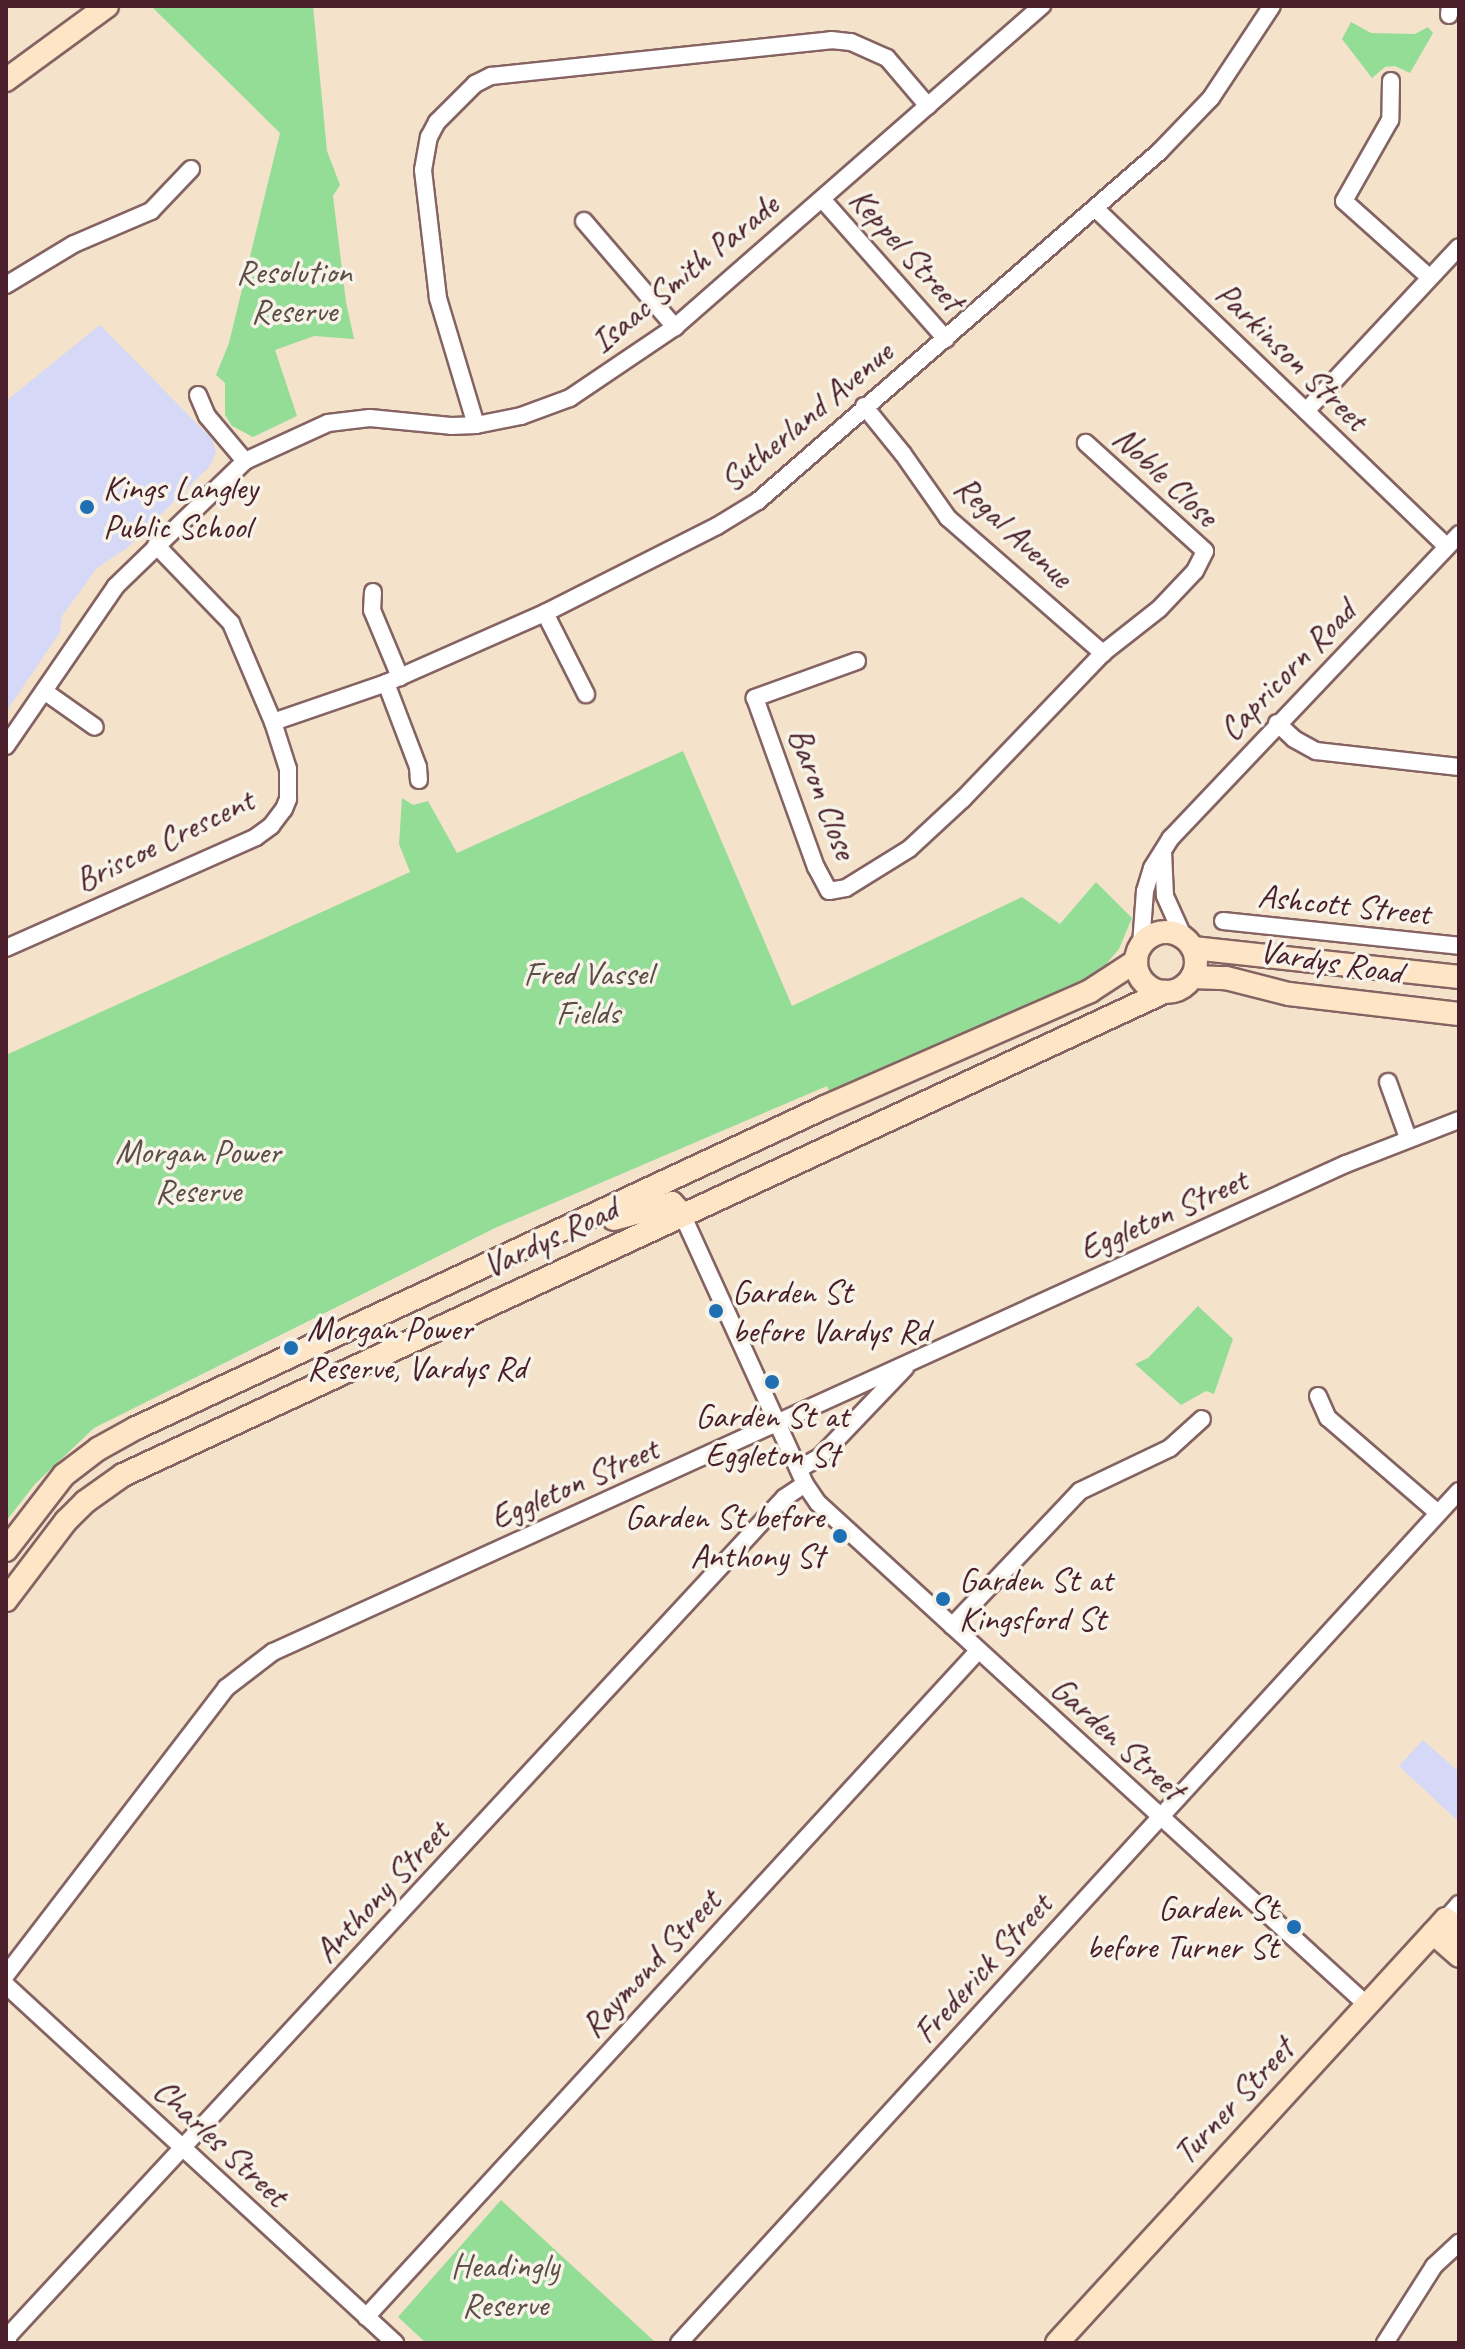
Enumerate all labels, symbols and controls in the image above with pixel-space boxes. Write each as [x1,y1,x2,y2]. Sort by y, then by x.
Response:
street label: Keppel Street [841,179,973,319]
street label: Isaac Smith Parade [582,185,786,361]
park label: Resolution Reserve [236,251,352,330]
street label: Parkinson Street [1207,273,1377,439]
street label: Sutherland Avenue [711,332,901,500]
street label: Noble Close [1105,417,1227,535]
street label: Regal Avenue [946,466,1082,596]
place label: Kings Langley Public School [103,467,259,546]
marker: Kings Langley Public School [78,498,96,516]
street label: Capricorn Road [1210,591,1364,749]
street label: Baron Close [779,722,867,864]
street label: Briscoe Crescent [68,779,260,901]
street label: Ashcott Street [1256,875,1432,933]
street label: Vardys Road [1257,930,1405,992]
park label: Fred Vassel Fields [523,953,653,1032]
park label: Morgan Power Reserve [115,1131,281,1210]
street label: Eggleton Street [1073,1159,1253,1269]
street label: Vardys Road [476,1188,624,1286]
place label: Garden St before Vardys Rd [732,1271,929,1350]
marker: Garden St before Vardys Rd [707,1302,725,1320]
place label: Morgan Power Reserve, Vardys Rd [307,1308,526,1388]
marker: Morgan Power Reserve, Vardys Rd [282,1339,300,1357]
marker: Garden St at Eggleton St [763,1373,781,1391]
place label: Garden St at Eggleton St [695,1395,849,1474]
street label: Eggleton Street [484,1428,664,1538]
place label: Garden St before Anthony St [625,1496,824,1576]
marker: Garden St before Anthony St [831,1527,849,1545]
place label: Garden St at Kingsford St [959,1559,1113,1638]
marker: Garden St at Kingsford St [934,1590,952,1608]
street label: Garden Street [1043,1667,1193,1809]
street label: Anthony Street [305,1811,457,1971]
street label: Raymond Street [571,1881,729,2045]
street label: Frederick Street [904,1884,1060,2052]
place label: Garden St before Turner St [1086,1887,1278,1966]
marker: Garden St before Turner St [1285,1918,1303,1936]
street label: Turner Street [1164,2029,1302,2173]
street label: Charles Street [145,2069,297,2215]
park label: Headingly Reserve [451,2245,559,2324]

